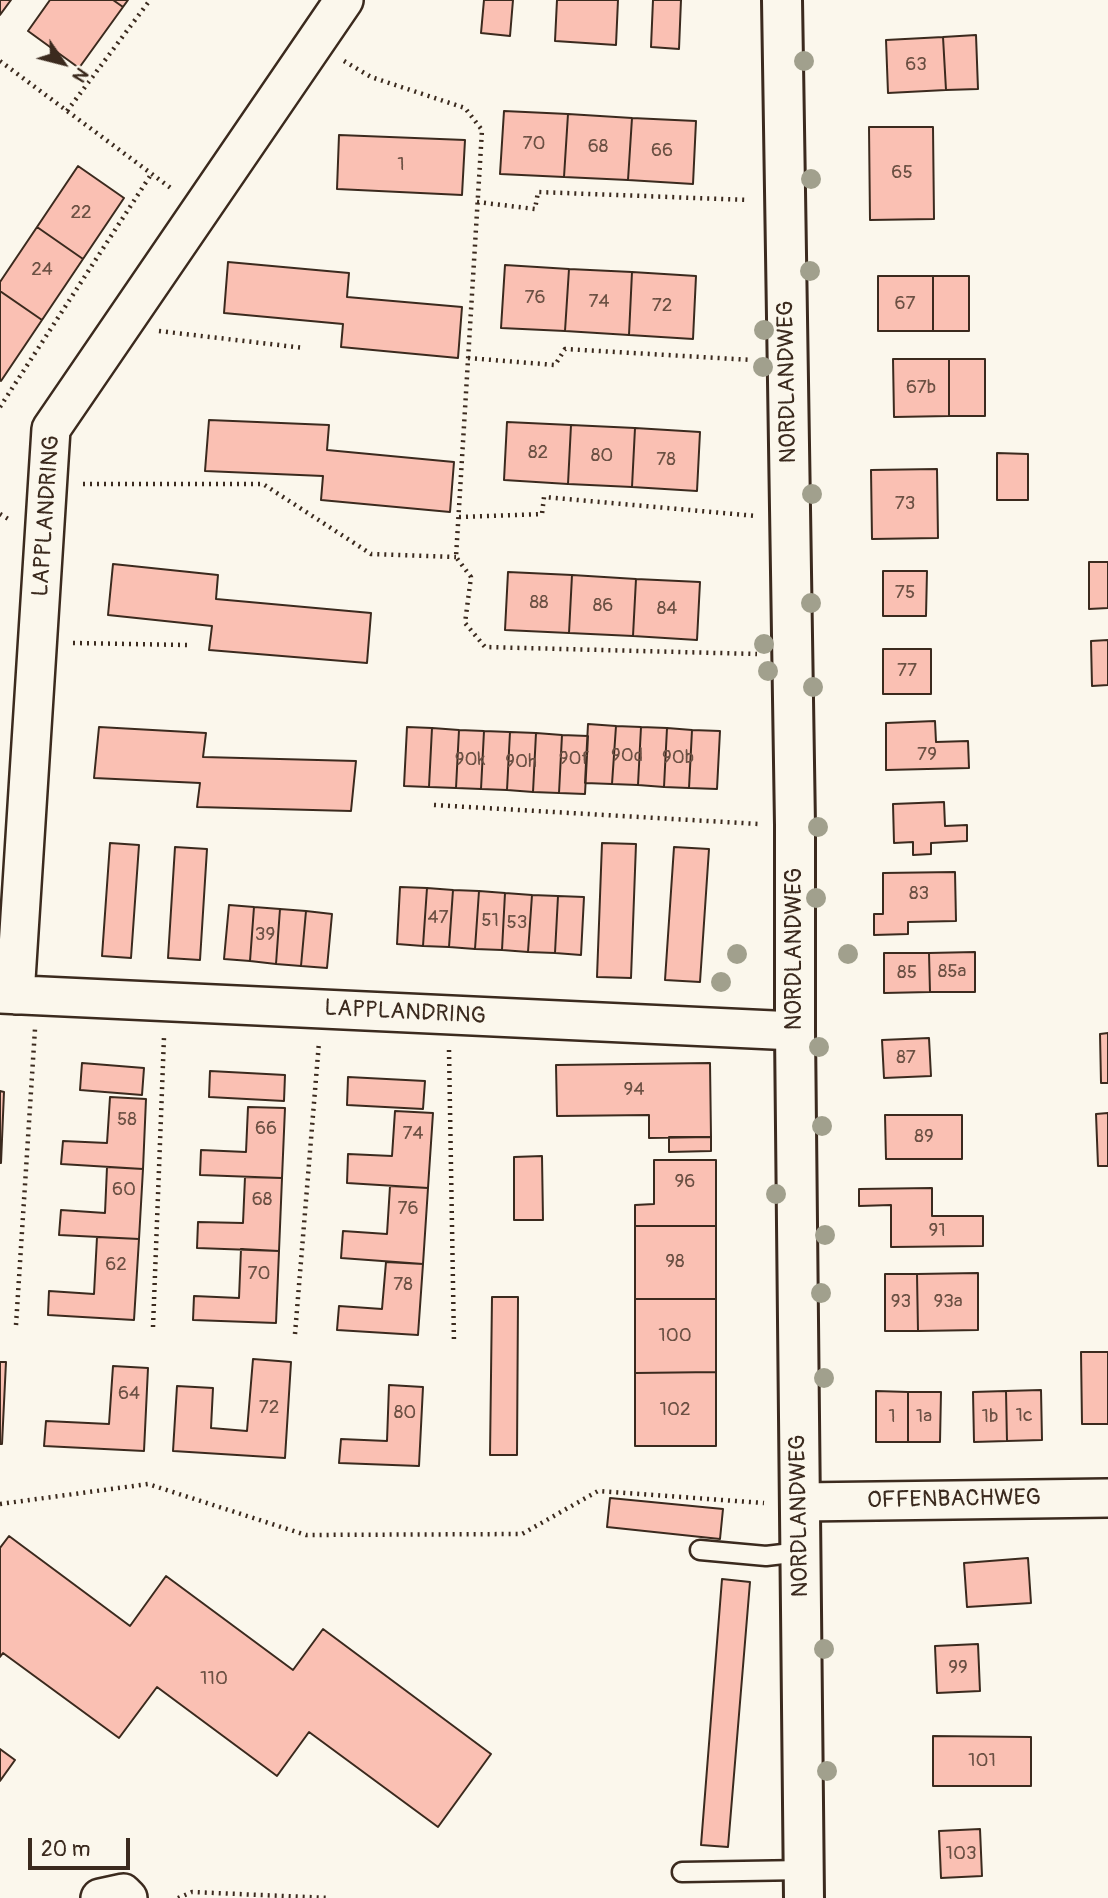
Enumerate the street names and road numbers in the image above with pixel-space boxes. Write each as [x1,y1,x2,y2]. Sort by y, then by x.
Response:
street label: NORDLANDWEG [773,300,803,464]
street label: LAPPLANDRING [28,434,66,598]
street label: NORDLANDWEG [781,868,809,1030]
street label: LAPPLANDRING [324,995,486,1031]
street label: NORDLANDWEG [785,1434,815,1598]
street label: OFFENBACHWEG [867,1485,1041,1515]

